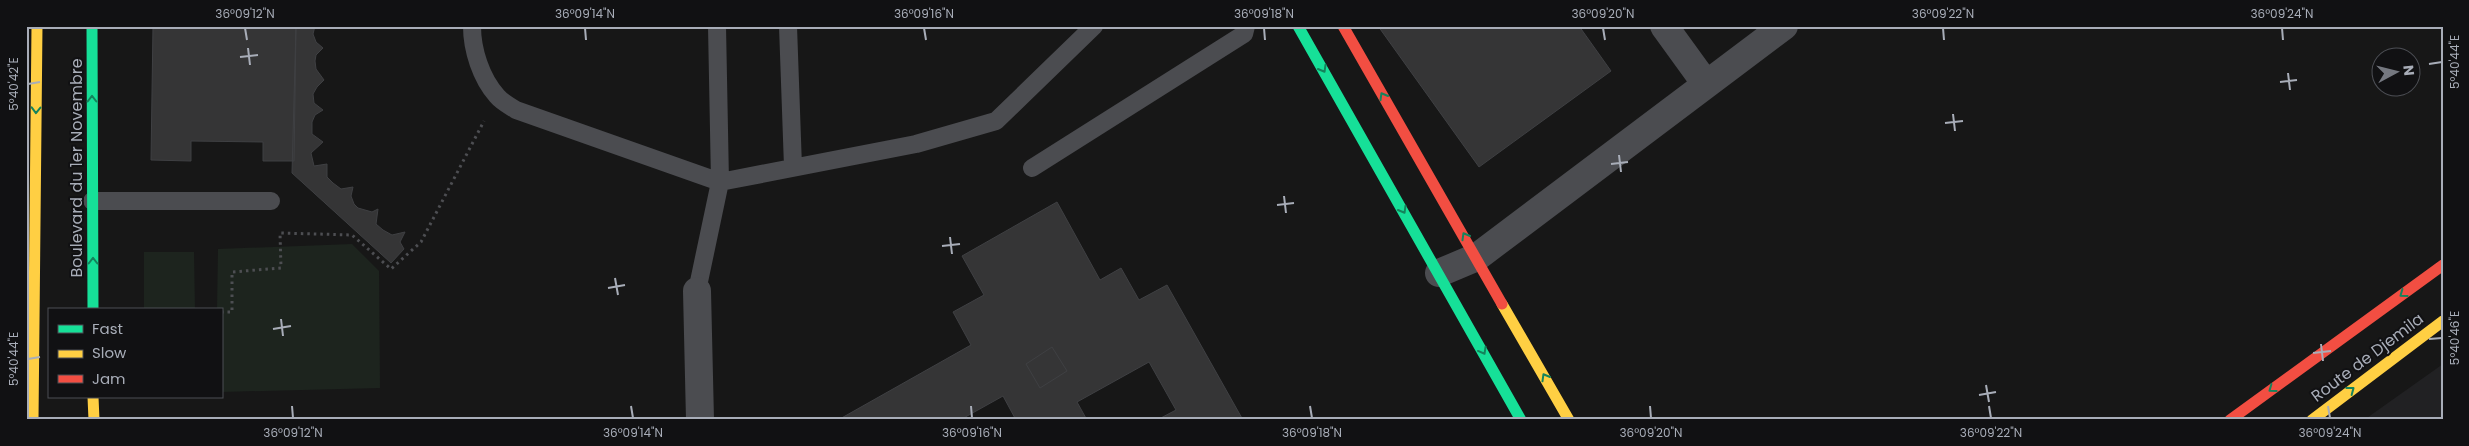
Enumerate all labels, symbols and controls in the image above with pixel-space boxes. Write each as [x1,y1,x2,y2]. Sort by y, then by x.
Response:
text: 36°09'12"N [215,5,275,22]
text: 36°09'14"N [555,5,615,22]
text: 36°09'16"N [894,5,954,22]
text: 36°09'18"N [1234,5,1294,22]
text: 36°09'20"N [1572,5,1635,22]
text: 36°09'22"N [1912,5,1974,22]
text: 36°09'24"N [2250,5,2314,22]
text: 5°40'44"E [2446,35,2463,89]
north arrow [2372,48,2422,98]
text: 5°40'42"E [5,57,22,111]
street label: Boulevard du 1er Novembre [65,58,88,278]
one-way arrow [1316,63,1326,72]
text: N [2398,64,2419,77]
one-way arrow [1380,92,1390,101]
one-way arrow [87,94,97,102]
one-way arrow [31,106,41,114]
one-way arrow [1396,205,1406,214]
one-way arrow [1461,233,1471,242]
one-way arrow [88,257,98,264]
one-way arrow [2399,288,2409,297]
street label: Route de Djemila [2306,307,2428,407]
legend [48,308,222,398]
text: 5°40'46"E [2446,311,2463,365]
text: Fast [92,318,123,339]
text: 5°40'44"E [5,332,22,386]
text: Slow [92,342,127,363]
one-way arrow [1477,346,1487,355]
text: Jam [92,368,126,389]
one-way arrow [1542,374,1552,383]
one-way arrow [2269,384,2278,392]
one-way arrow [2345,388,2354,396]
text: 36°09'12"N [263,424,323,441]
text: 36°09'14"N [603,424,663,441]
text: 36°09'16"N [942,424,1002,441]
text: 36°09'18"N [1282,424,1342,441]
text: 36°09'20"N [1620,424,1683,441]
text: 36°09'22"N [1960,424,2022,441]
text: 36°09'24"N [2298,424,2362,441]

